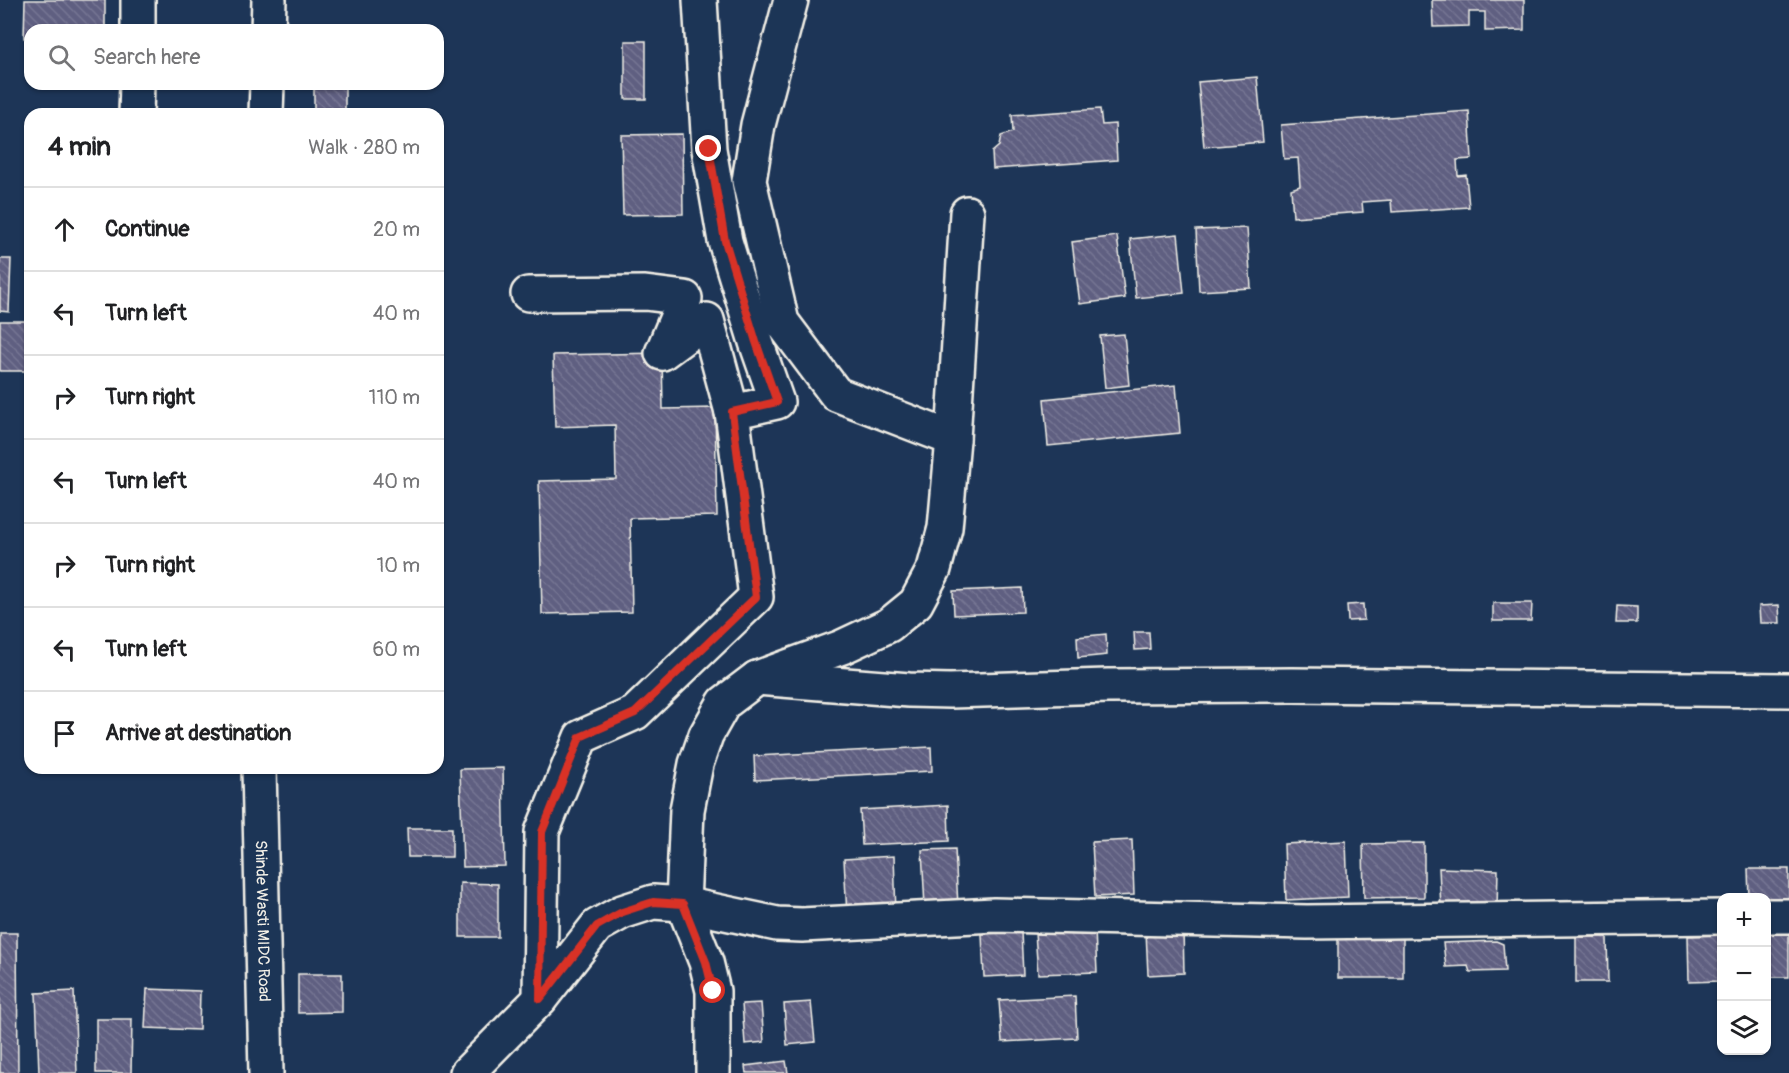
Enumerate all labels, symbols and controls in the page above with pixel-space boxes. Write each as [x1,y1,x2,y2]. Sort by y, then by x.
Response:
search box [24,24,444,90]
icon: search [45,41,78,74]
text: Search here [93,43,200,71]
text: 4 min [48,131,111,163]
text: Walk · 280 m [308,135,420,160]
route end [695,135,721,161]
icon: ahead [48,213,81,246]
text: Continue [105,215,189,243]
text: 20 m [373,217,420,242]
icon: left [48,297,81,330]
text: Turn left [105,299,187,327]
text: 40 m [373,301,420,326]
icon: right [48,381,81,414]
text: Turn right [105,383,195,411]
text: 110 m [369,385,420,410]
icon: left [48,465,81,498]
text: Turn left [105,467,187,495]
text: 40 m [373,469,420,494]
icon: right [48,549,81,582]
text: Turn right [105,551,195,579]
text: 10 m [376,553,420,578]
icon: left [48,633,81,666]
text: Turn left [105,635,187,663]
text: 60 m [373,637,420,662]
icon: arrive [48,717,81,750]
text: Arrive at destination [105,719,291,747]
street label: Shinde Wasti MIDC Road [251,840,274,1002]
map controls [1717,893,1771,1055]
button: + [1717,893,1771,947]
button: − [1717,947,1771,1001]
route start [699,977,725,1003]
button: layers [1717,1001,1771,1055]

